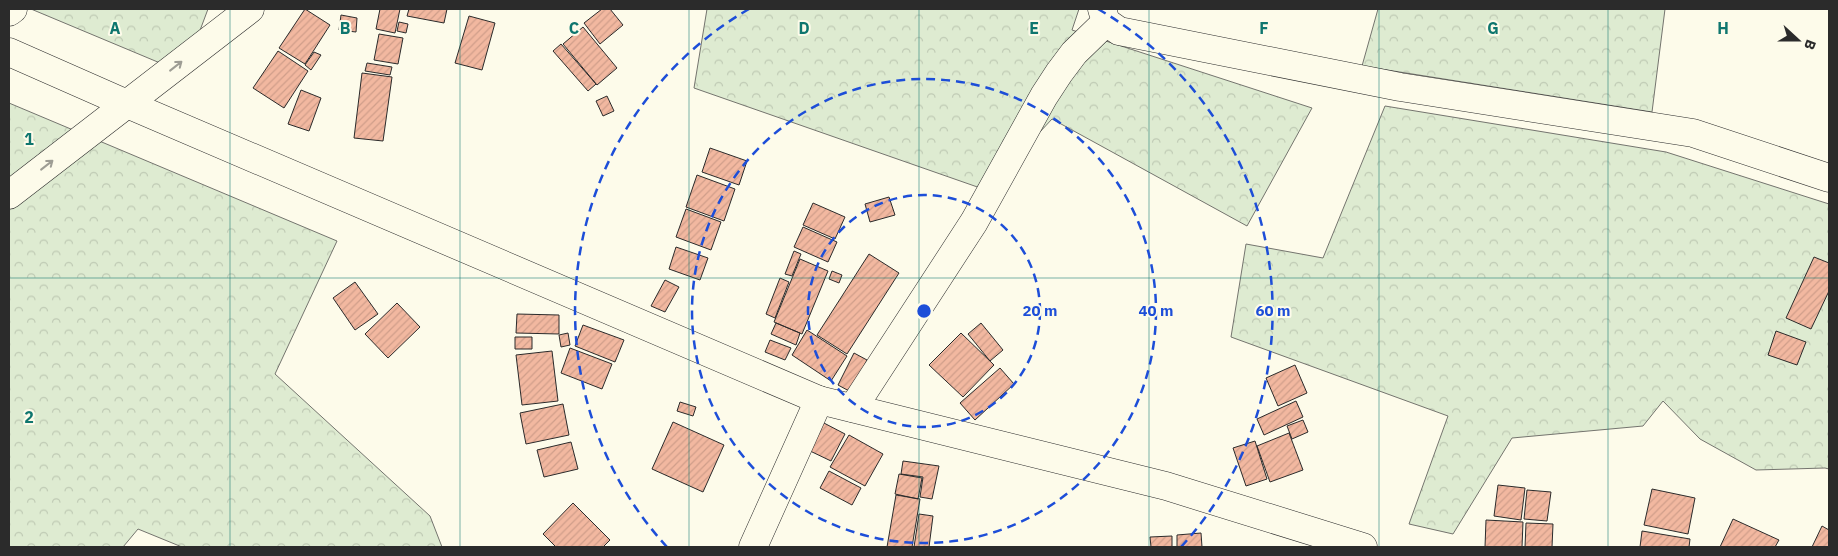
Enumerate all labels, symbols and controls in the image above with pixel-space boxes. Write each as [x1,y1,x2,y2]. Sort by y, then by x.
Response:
north arrow [1773,15,1823,65]
text: A [110,18,121,38]
text: B [340,18,351,38]
text: C [569,18,579,38]
text: D [798,18,810,38]
text: E [1029,18,1039,38]
text: F [1259,18,1269,38]
text: G [1487,18,1499,38]
text: H [1717,18,1729,38]
text: B [1800,37,1820,52]
one-way arrow [169,61,183,71]
text: 1 [24,129,34,149]
one-way arrow [40,160,53,171]
text: 20 m [1023,301,1057,320]
text: 40 m [1139,301,1173,320]
text: 60 m [1256,301,1290,320]
centre of rings [915,302,933,320]
text: 2 [24,407,34,427]

